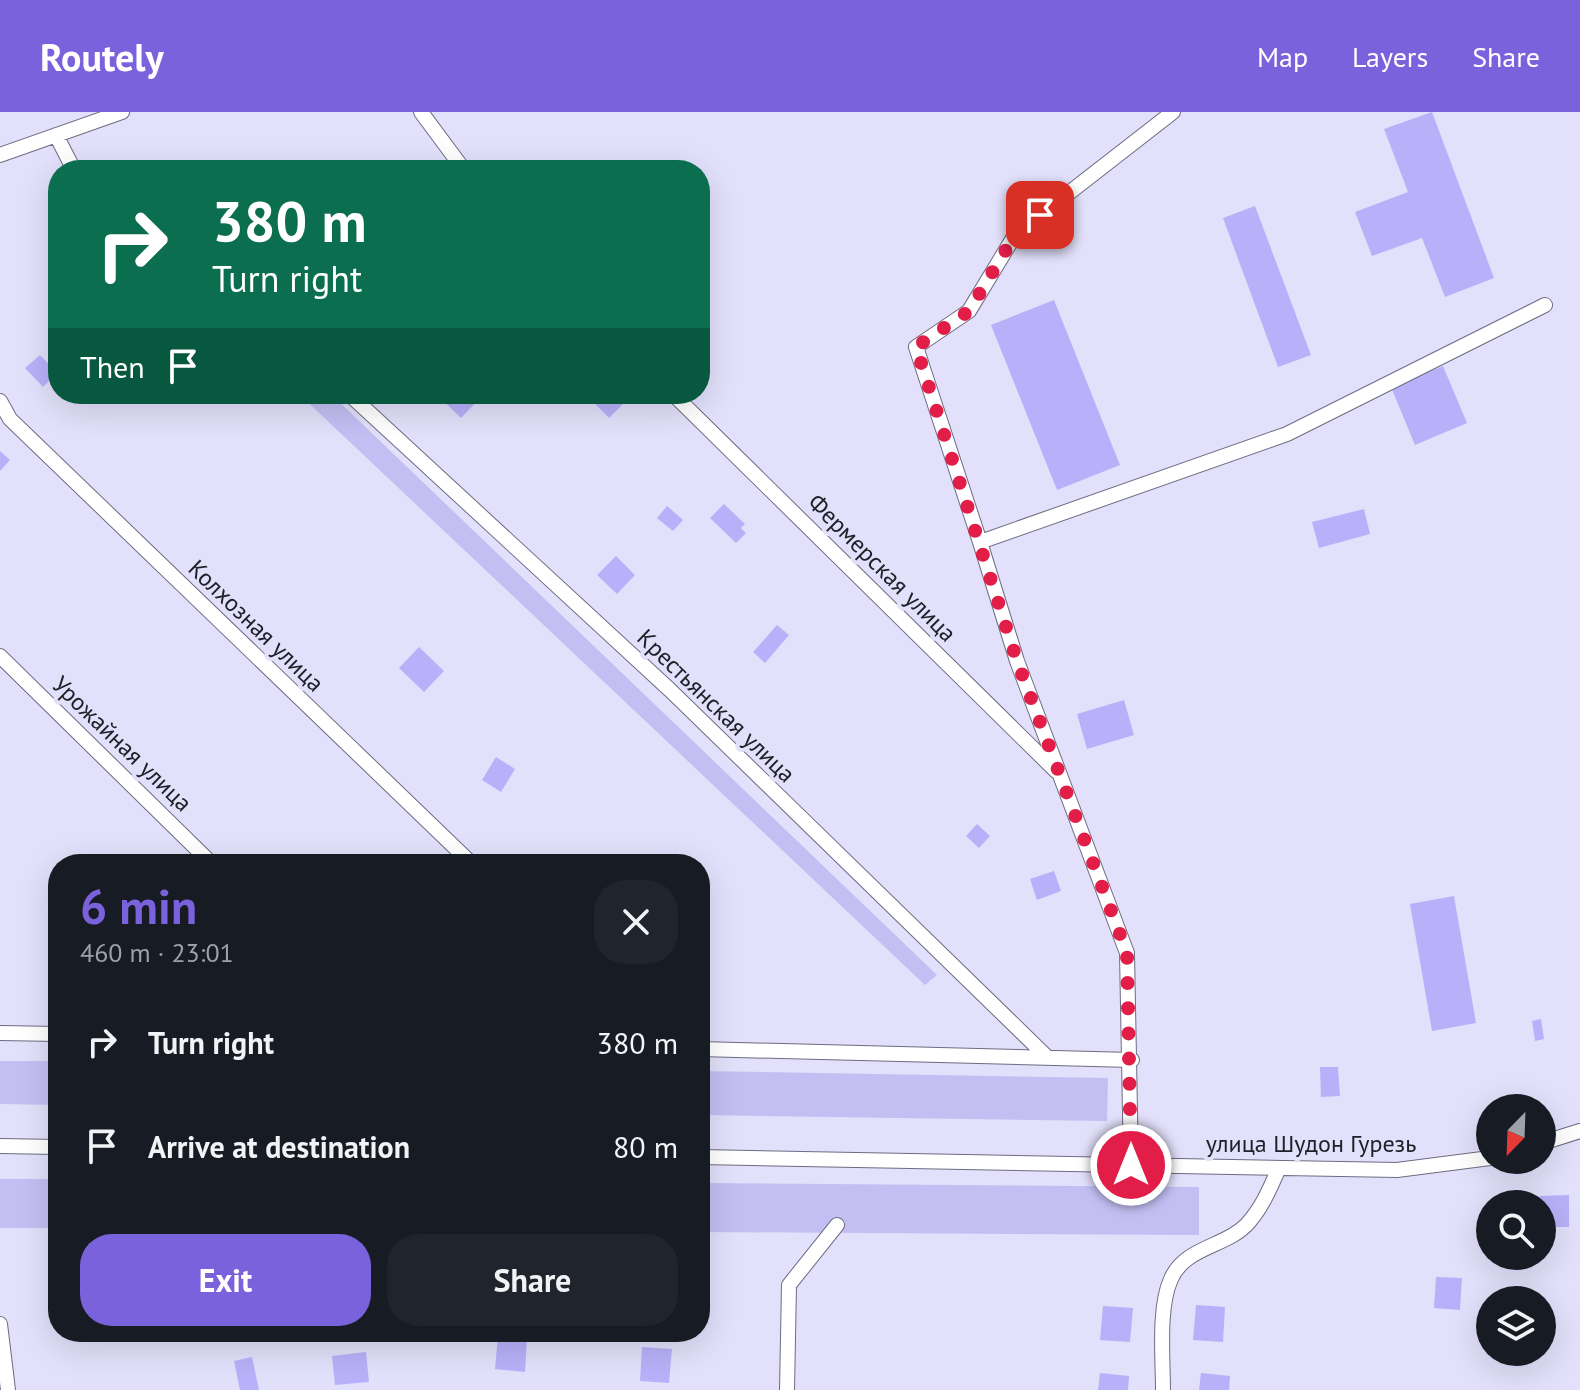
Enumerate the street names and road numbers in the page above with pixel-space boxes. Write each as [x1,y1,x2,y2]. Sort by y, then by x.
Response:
street label: Фермерская улица [802,487,963,648]
street label: Колхозная улица [182,553,331,698]
street label: Крестьянская улица [631,622,802,789]
street label: Урожайная улица [46,669,199,818]
street label: улица Шудон Гурезь [1206,1128,1416,1159]

